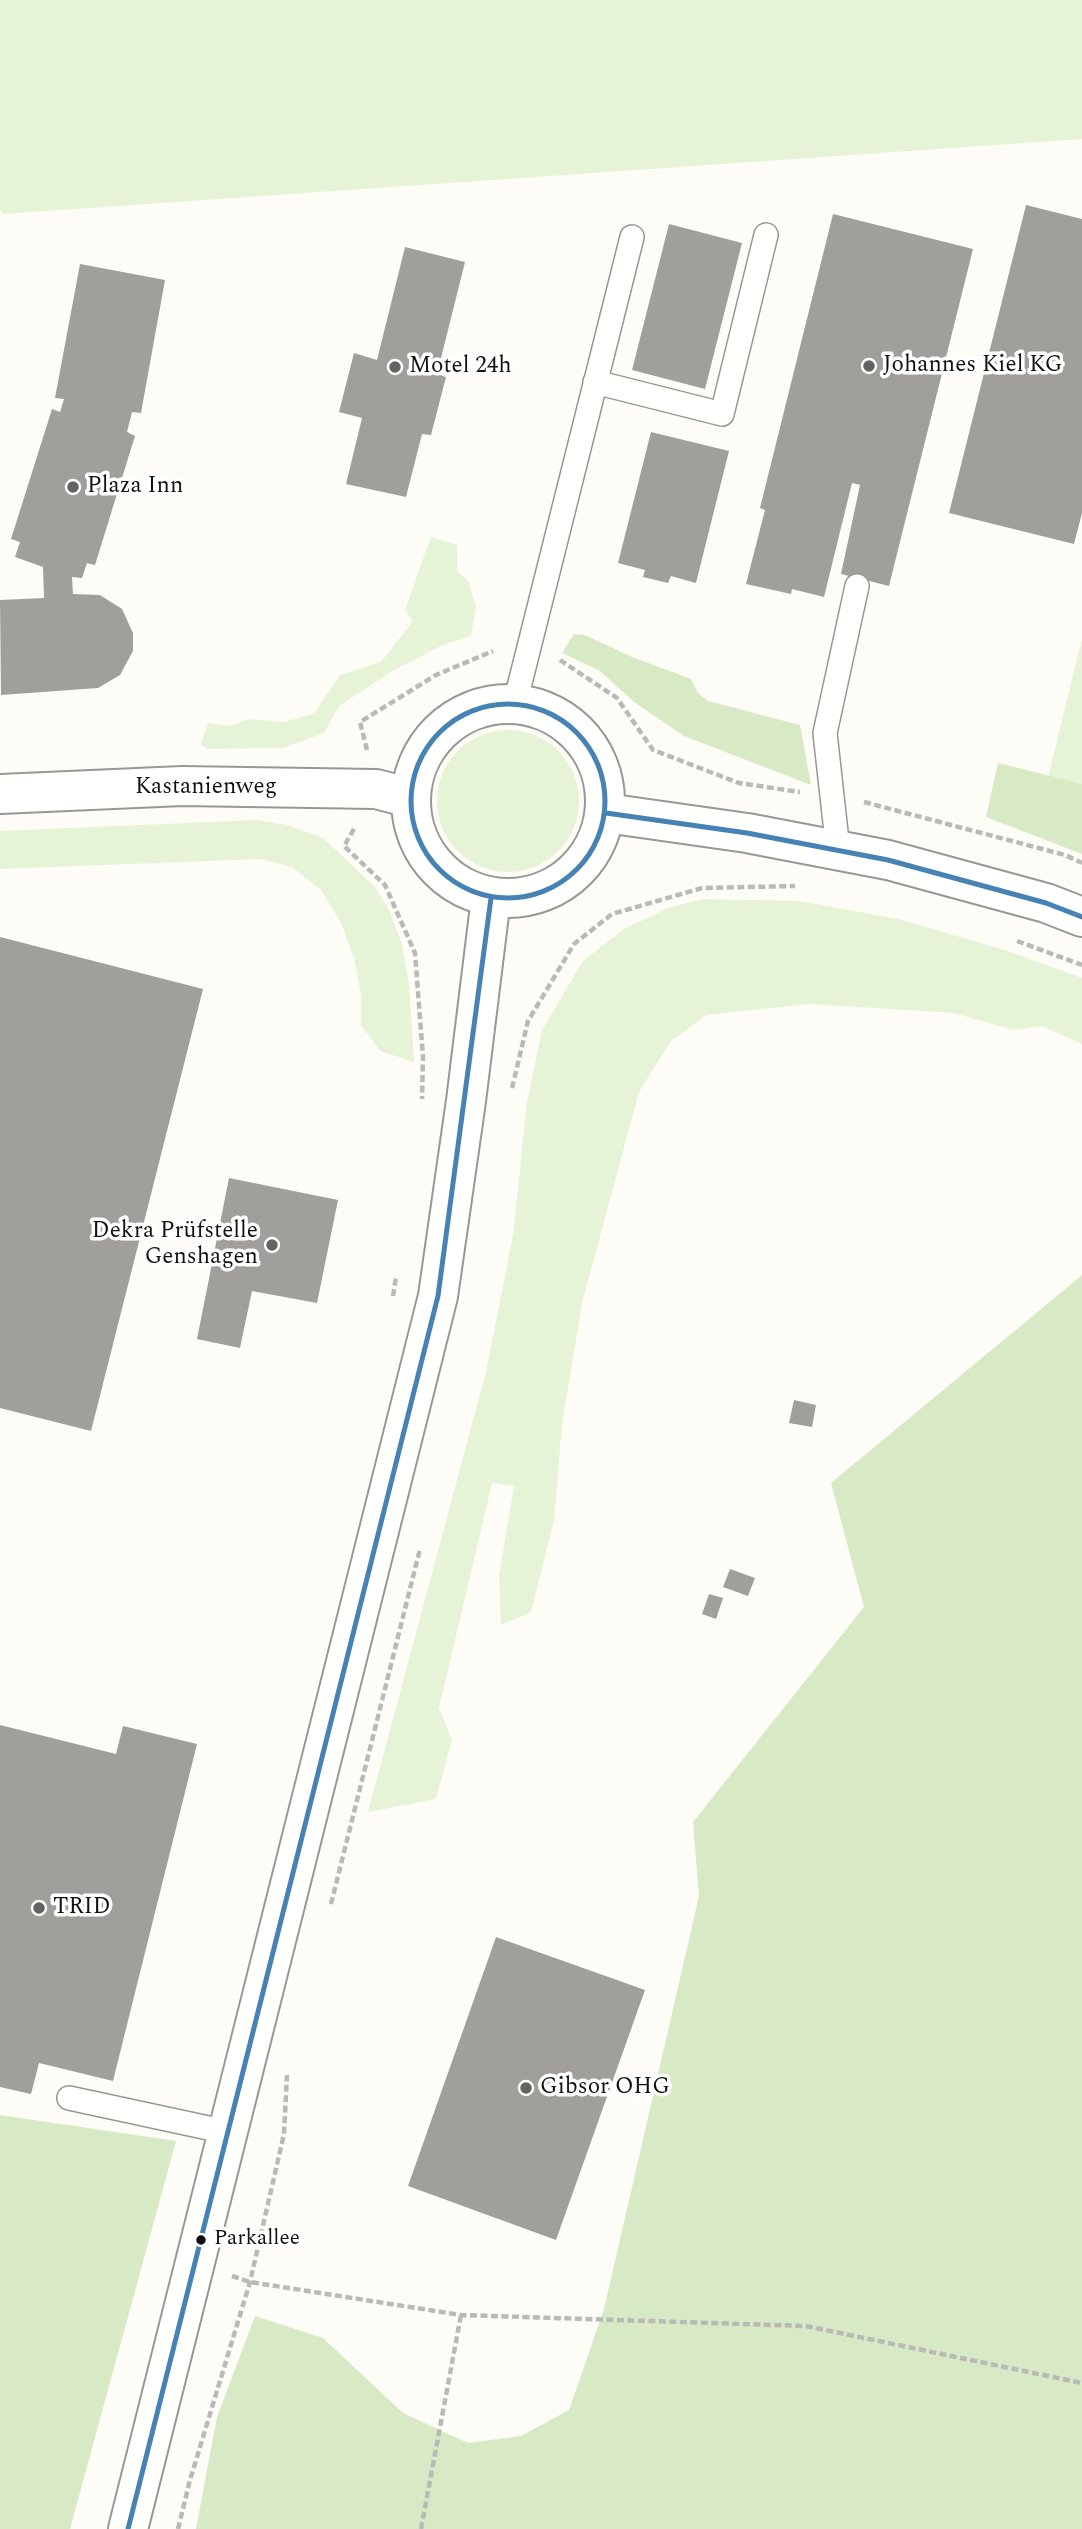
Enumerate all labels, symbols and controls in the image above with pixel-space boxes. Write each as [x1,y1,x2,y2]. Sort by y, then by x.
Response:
place label: Johannes Kiel KG [883,352,1062,380]
place label: Motel 24h [409,353,512,381]
marker: Johannes Kiel KG [861,358,877,374]
marker: Motel 24h [387,359,403,375]
place label: Plaza Inn [87,473,183,501]
marker: Plaza Inn [65,479,81,495]
street label: Kastanienweg [135,774,277,802]
place label: Dekra Prüfstelle Genshagen [92,1218,258,1272]
marker: Dekra Prüfstelle Genshagen [264,1237,280,1253]
place label: TRID [53,1894,110,1922]
marker: TRID [31,1900,47,1916]
place label: Gibsor OHG [540,2074,670,2102]
marker: Gibsor OHG [518,2080,534,2096]
place label: Parkallee [214,2227,300,2253]
marker: Parkallee [194,2233,208,2247]

